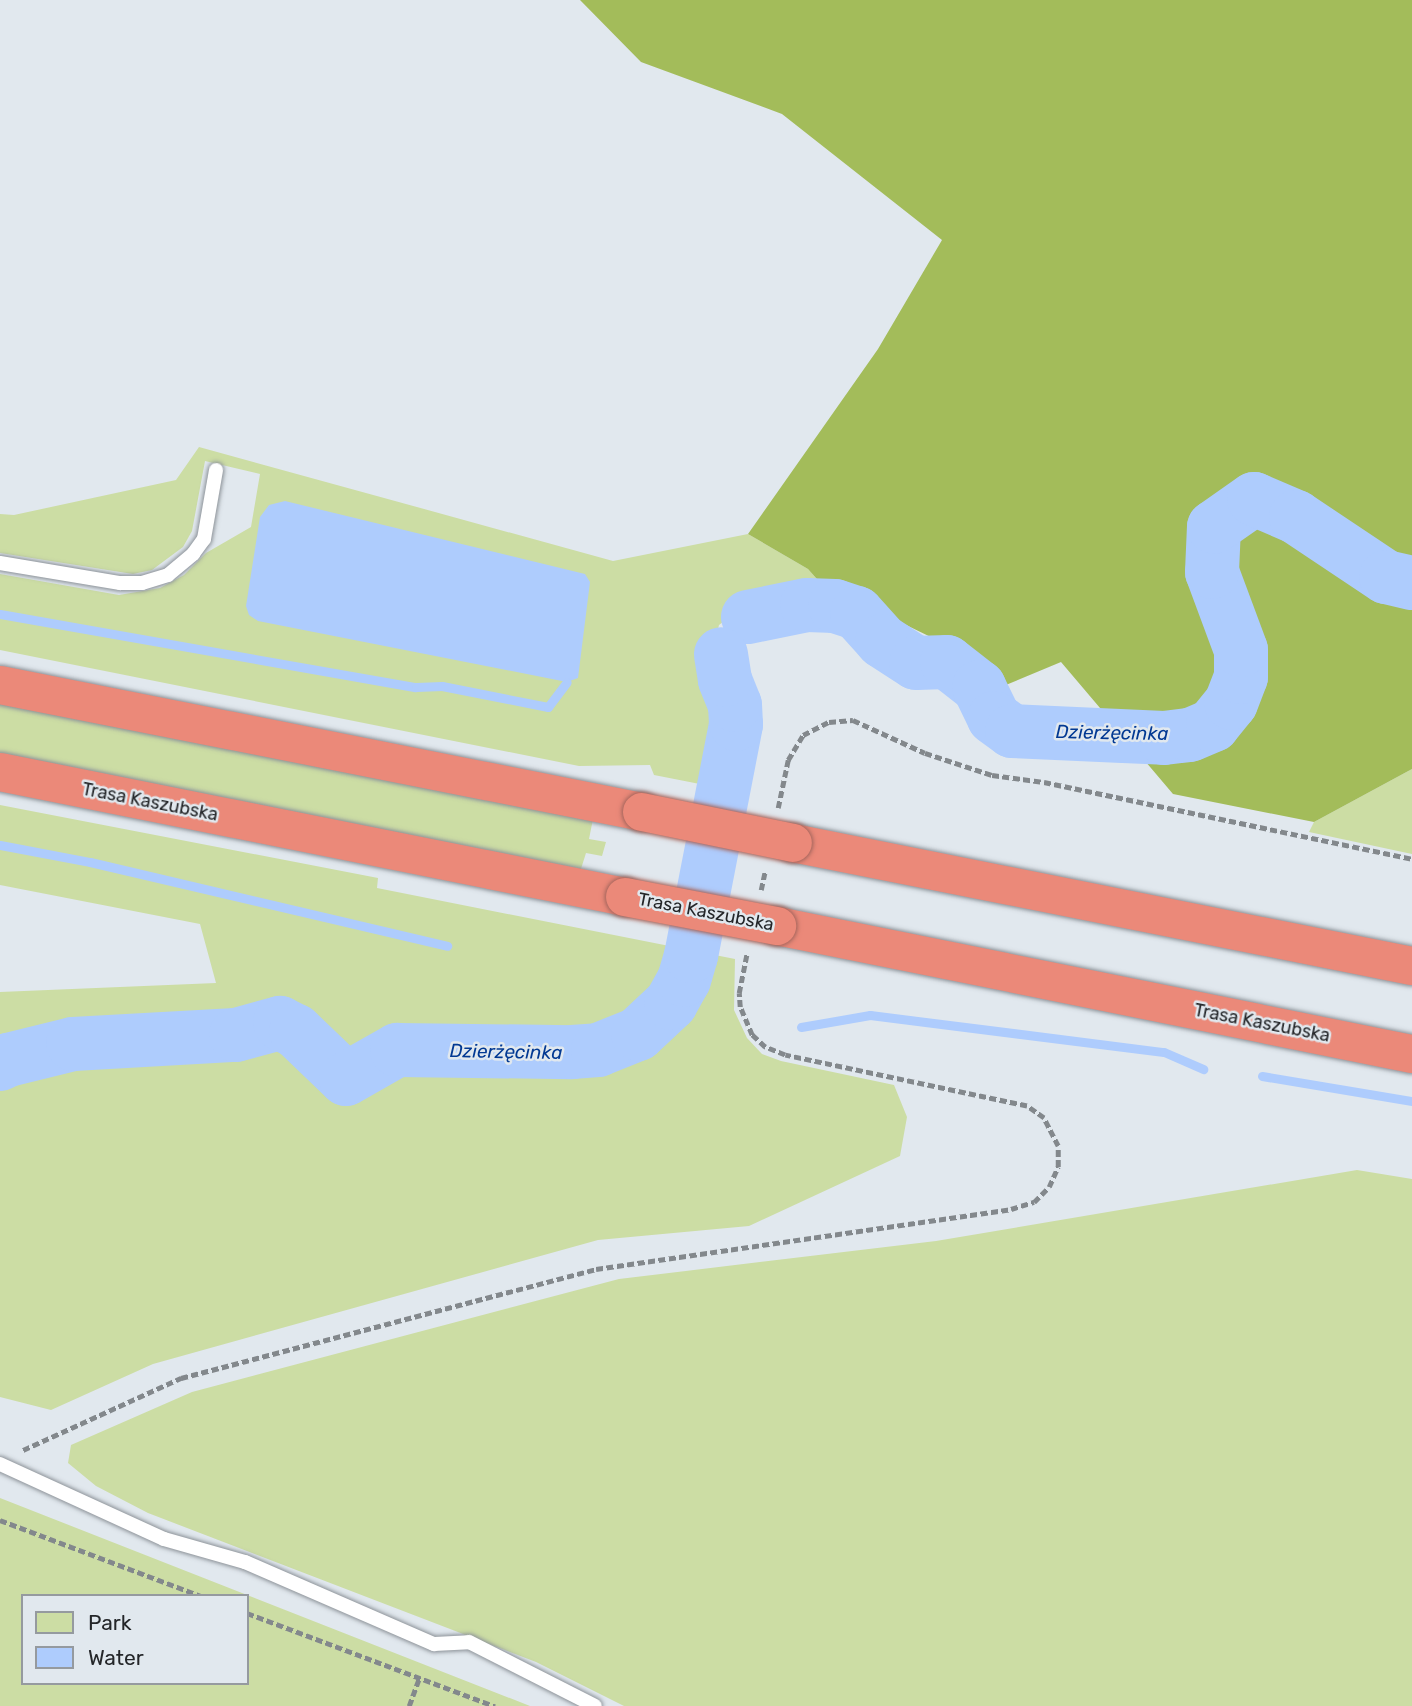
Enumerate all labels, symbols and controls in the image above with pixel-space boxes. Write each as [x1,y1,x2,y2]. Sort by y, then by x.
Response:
water label: Dzierżęcinka [1055,721,1169,745]
street label: Trasa Kaszubska [80,778,220,826]
street label: Trasa Kaszubska [636,888,776,936]
street label: Trasa Kaszubska [1192,999,1332,1047]
water label: Dzierżęcinka [449,1040,563,1064]
legend [21,1594,248,1685]
text: Park [88,1610,132,1635]
text: Water [88,1645,144,1670]

